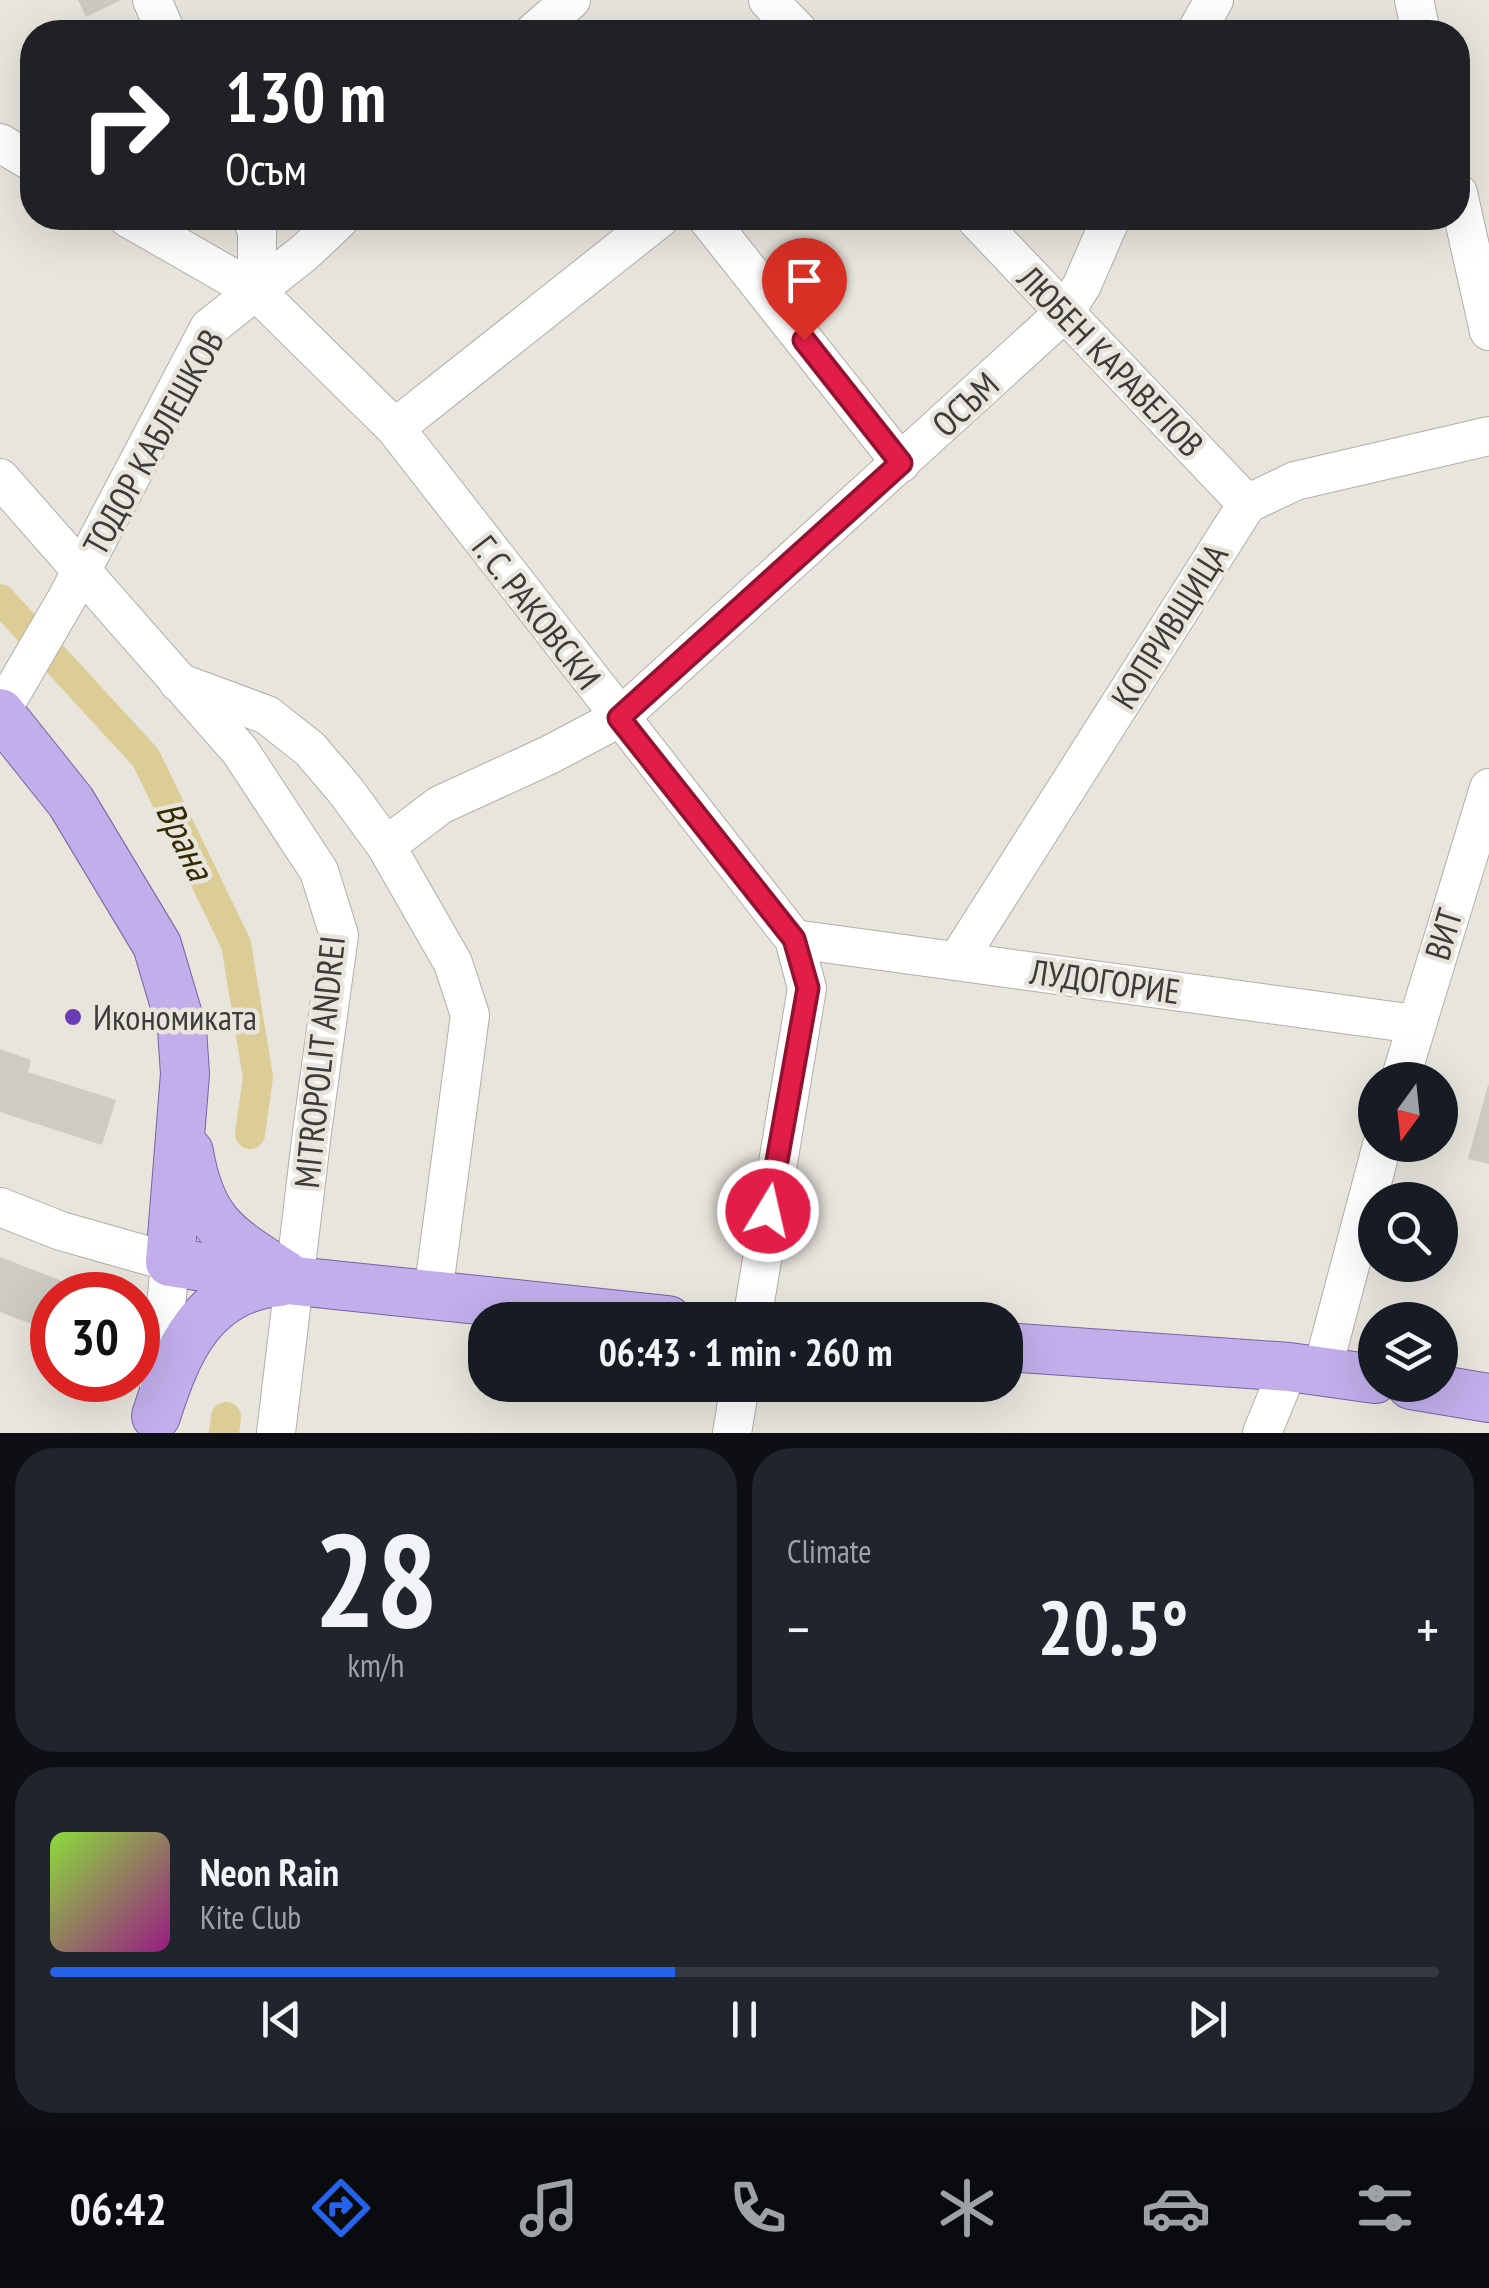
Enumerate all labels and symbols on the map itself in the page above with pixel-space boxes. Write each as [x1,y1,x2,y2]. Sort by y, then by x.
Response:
pin [762,238,847,341]
street label: ЛЮБЕН КАРАВЕЛОВ [1007,255,1214,466]
street label: ТОДОР КАБЛЕШКОВ [72,321,234,563]
street label: ОСЪМ [922,362,1008,446]
street label: Г. С. РАКОВСКИ [462,526,612,698]
street label: КОПРИВЩИЦА [1100,535,1238,717]
water label: Врана [146,793,227,889]
street label: ВИТ [1414,902,1473,965]
street label: MITROPOLIT ANDREI [283,934,355,1190]
street label: ЛУДОГОРИЕ [1026,948,1183,1014]
place label: Икономиката [93,994,257,1040]
marker: Икономиката [62,1006,84,1028]
north arrow [1358,1062,1458,1162]
position arrow [716,1159,820,1263]
speed limit sign: 30 [30,1272,160,1402]

